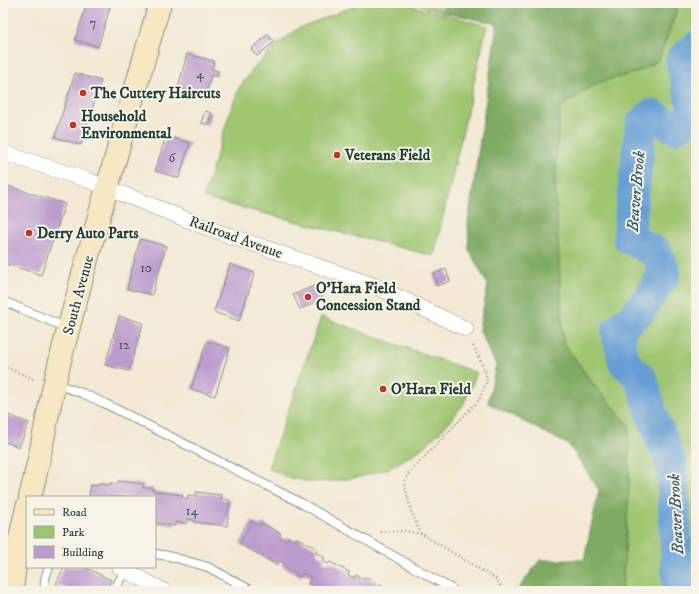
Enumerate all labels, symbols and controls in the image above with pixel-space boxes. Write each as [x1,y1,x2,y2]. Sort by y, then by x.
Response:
house number: 7 [90,15,97,31]
house number: 4 [196,66,204,82]
place label: The Cuttery Haircuts [90,84,220,103]
marker: The Cuttery Haircuts [78,88,88,98]
place label: Household Environmental [81,107,172,143]
marker: Household Environmental [68,120,78,130]
place label: Veterans Field [344,146,431,165]
house number: 6 [169,150,177,166]
marker: Veterans Field [332,150,342,160]
water label: Beaver Brook [622,150,649,233]
street label: Railroad Avenue [187,212,285,263]
place label: Derry Auto Parts [37,224,138,243]
marker: Derry Auto Parts [24,228,34,238]
street label: South Avenue [59,253,98,337]
house number: 10 [140,260,152,276]
place label: O'Hara Field Concession Stand [316,279,421,315]
marker: O'Hara Field Concession Stand [303,292,313,302]
house number: 12 [118,337,130,353]
place label: O'Hara Field [391,380,471,399]
marker: O'Hara Field [378,384,388,394]
water label: Beaver Brook [664,473,688,556]
legend [26,496,156,568]
house number: 14 [186,503,199,519]
text: Road [62,505,87,520]
text: Park [62,525,84,540]
text: Building [62,545,103,560]

